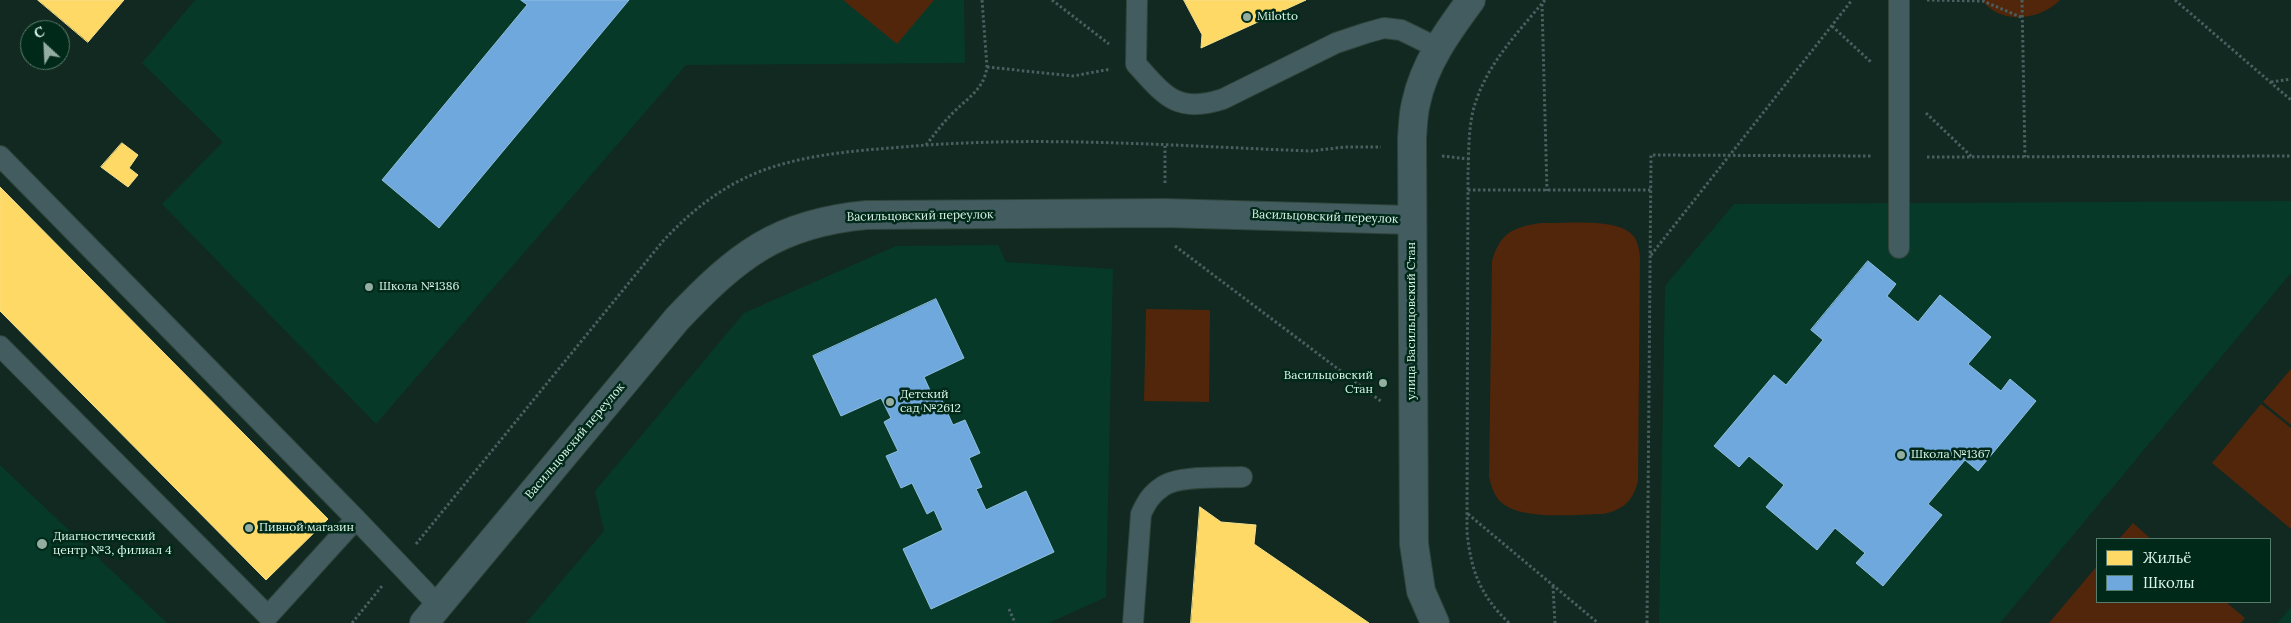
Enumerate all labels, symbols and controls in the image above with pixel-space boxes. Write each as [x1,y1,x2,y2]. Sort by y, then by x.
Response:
place label: Milotto [1257,10,1298,24]
marker: Milotto [1241,11,1253,23]
north arrow [20,20,70,70]
text: С [31,22,47,43]
street label: Васильцовский переулок [1251,207,1399,227]
street label: Васильцовский переулок [846,208,994,224]
street label: улица Васильцовский Стан [1405,242,1419,400]
place label: Школа №1386 [379,280,459,294]
marker: Школа №1386 [363,281,375,293]
place label: Васильцовский Стан [1284,369,1373,397]
marker: Васильцовский Стан [1377,377,1389,389]
street label: Васильцовский переулок [522,380,628,502]
place label: Детский сад №2612 [900,388,961,416]
marker: Детский сад №2612 [884,396,896,408]
place label: Школа №1367 [1911,448,1990,462]
marker: Школа №1367 [1895,449,1907,461]
place label: Пивной магазин [259,521,354,535]
marker: Пивной магазин [243,522,255,534]
place label: Диагностический центр №3, филиал 4 [53,530,172,558]
marker: Диагностический центр №3, филиал 4 [35,537,49,551]
legend [2096,538,2271,603]
text: Жильё [2143,548,2191,567]
text: Школы [2143,573,2195,592]

